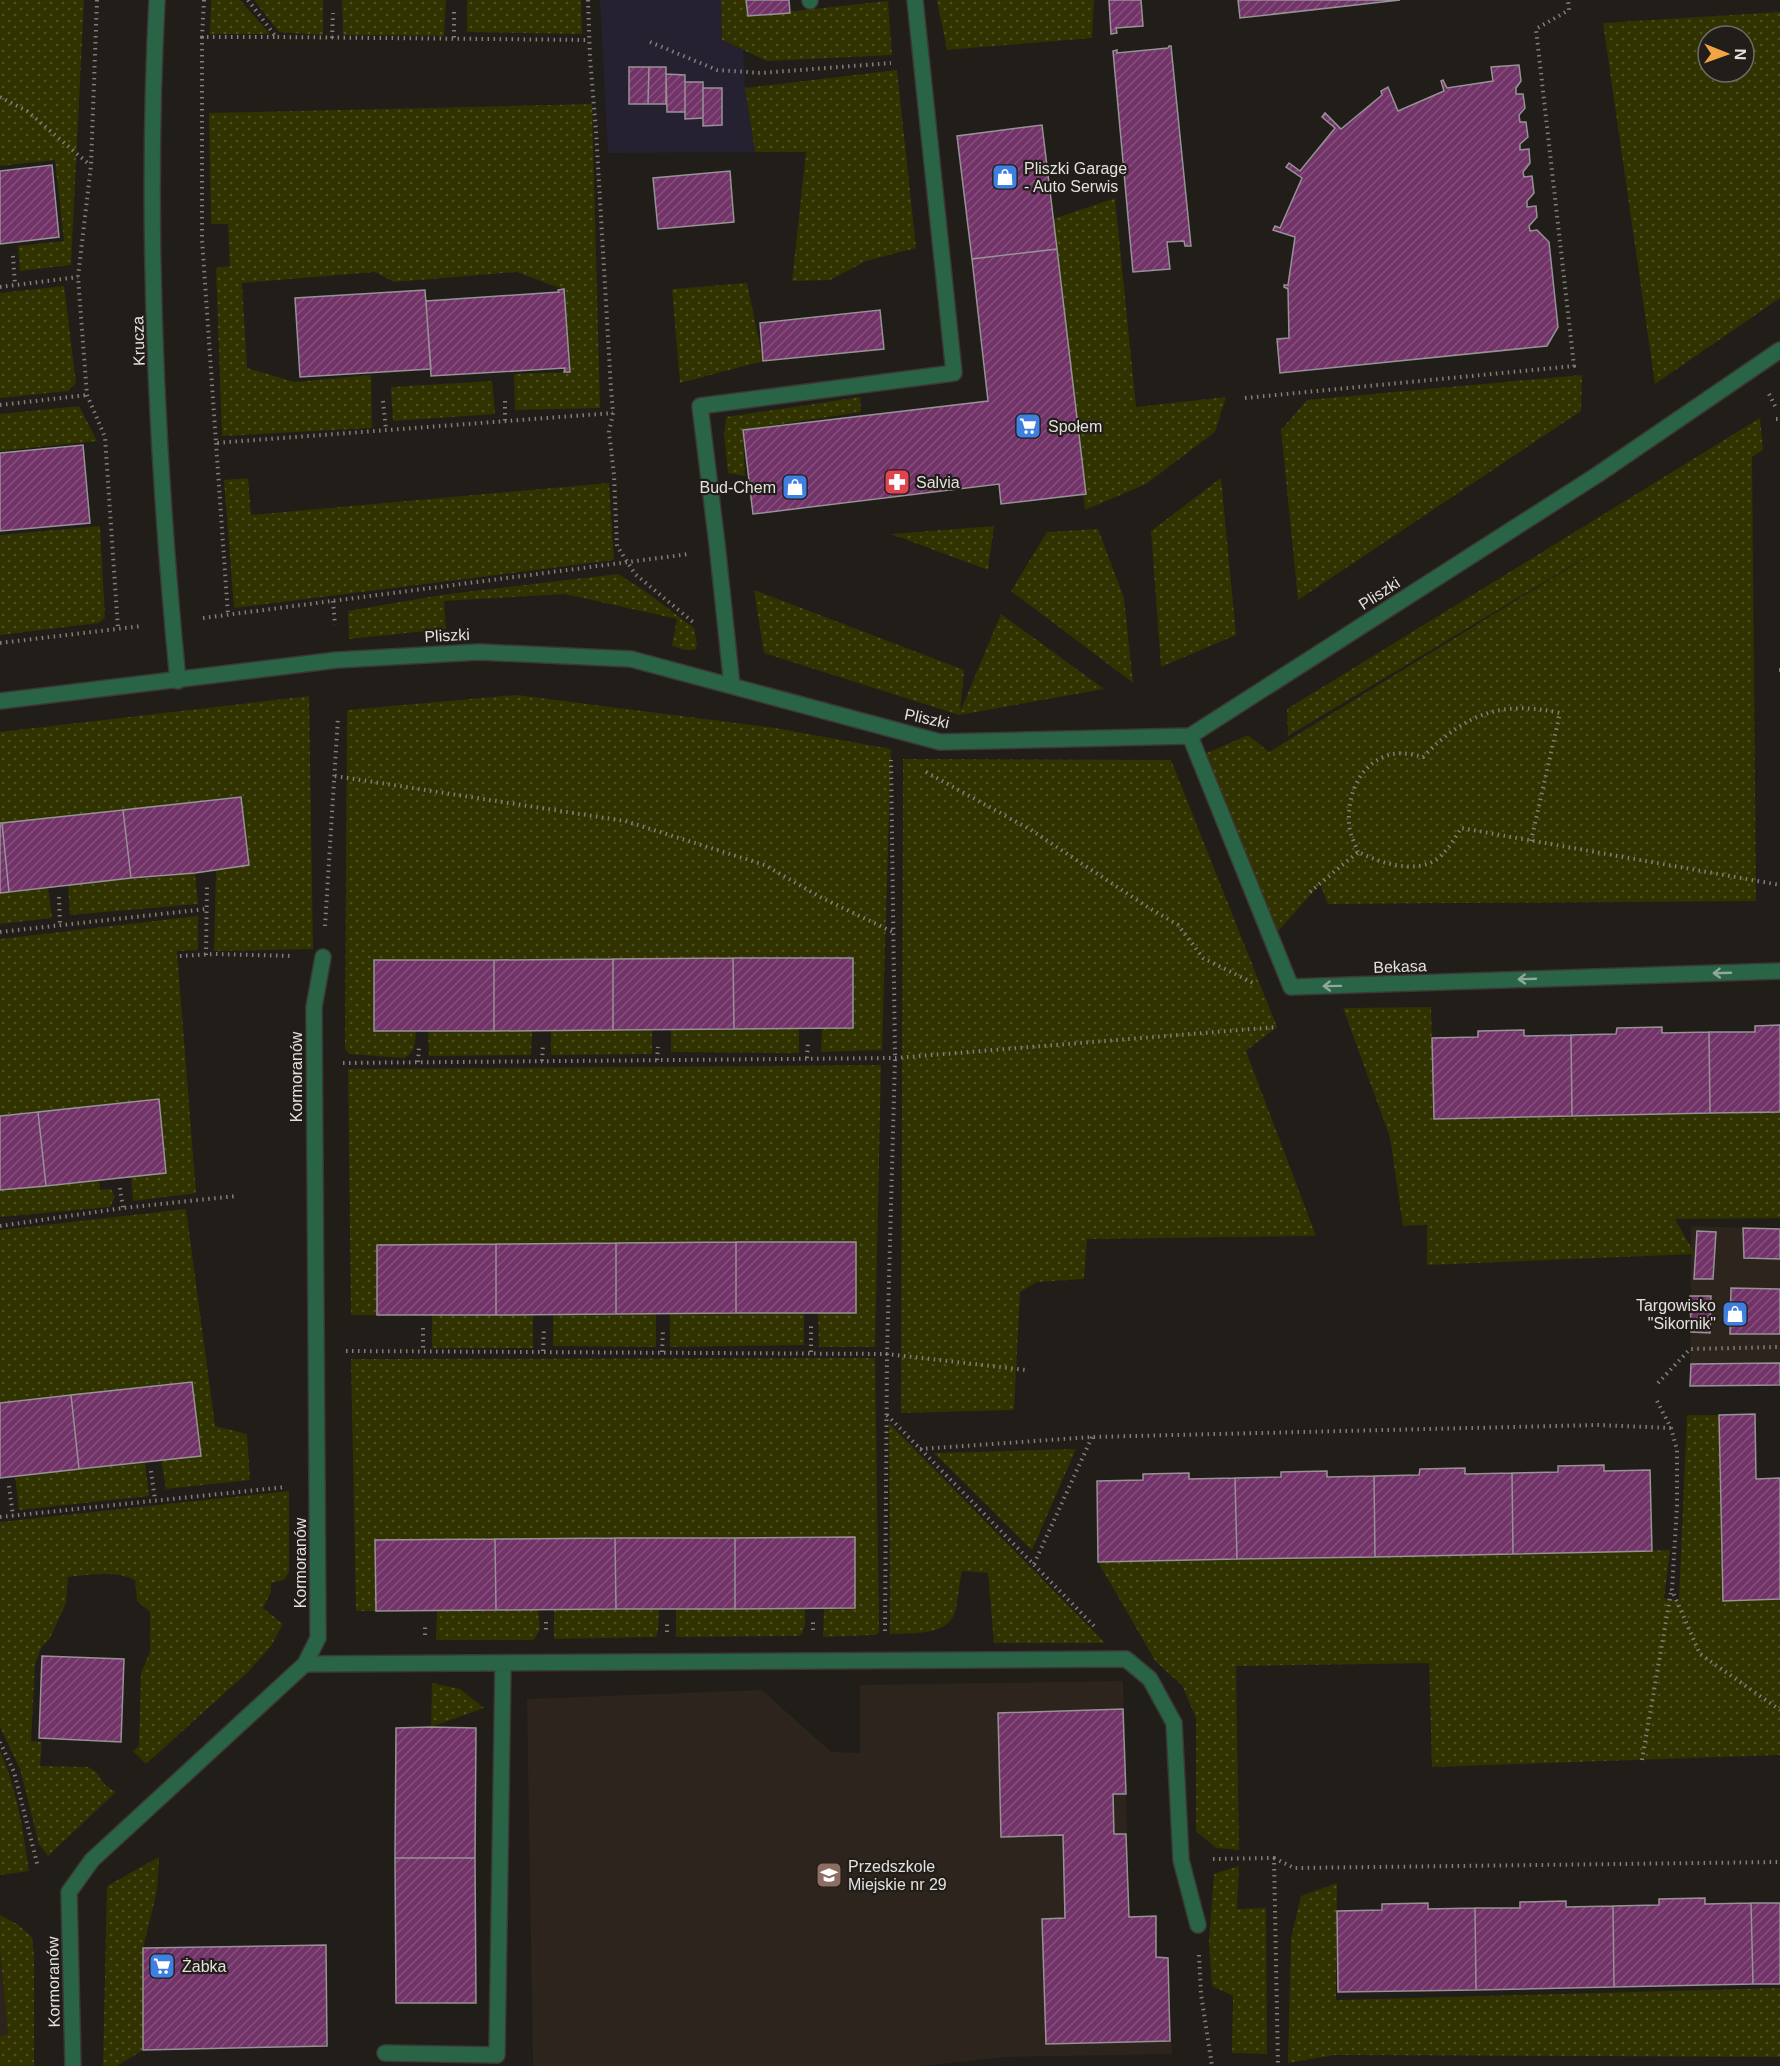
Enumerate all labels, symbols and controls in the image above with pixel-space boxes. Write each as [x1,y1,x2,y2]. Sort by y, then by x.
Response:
north arrow [1696,24,1756,84]
text: N [1732,48,1749,60]
place label: Pliszki Garage - Auto Serwis [1024,160,1127,195]
shop icon: Pliszki Garage - Auto Serwis [990,162,1020,192]
street label: Krucza [129,316,148,366]
supermarket icon: Społem [1013,411,1043,441]
place label: Społem [1048,418,1102,435]
pharmacy icon: Salvia [882,467,912,497]
shop icon: Bud-Chem [780,472,810,502]
place label: Salvia [916,474,960,491]
place label: Bud-Chem [700,479,776,496]
street label: Pliszki [1356,574,1403,613]
street label: Pliszki [424,626,470,645]
street label: Pliszki [903,705,951,732]
street label: Bekasa [1373,957,1427,976]
one-way arrow [1712,967,1732,979]
one-way arrow [1517,974,1537,985]
one-way arrow [1322,980,1342,991]
street label: Kormoranów [288,1031,305,1122]
place label: Targowisko "Sikornik" [1636,1297,1716,1332]
shop icon: Targowisko "Sikornik" [1720,1299,1750,1329]
street label: Kormoranów [292,1517,309,1608]
place label: Przedszkole Miejskie nr 29 [848,1858,947,1893]
school or university icon: Przedszkole Miejskie nr 29 [814,1860,844,1890]
street label: Kormoranów [44,1936,63,2027]
supermarket icon: Żabka [147,1951,177,1981]
place label: Żabka [182,1957,227,1975]

